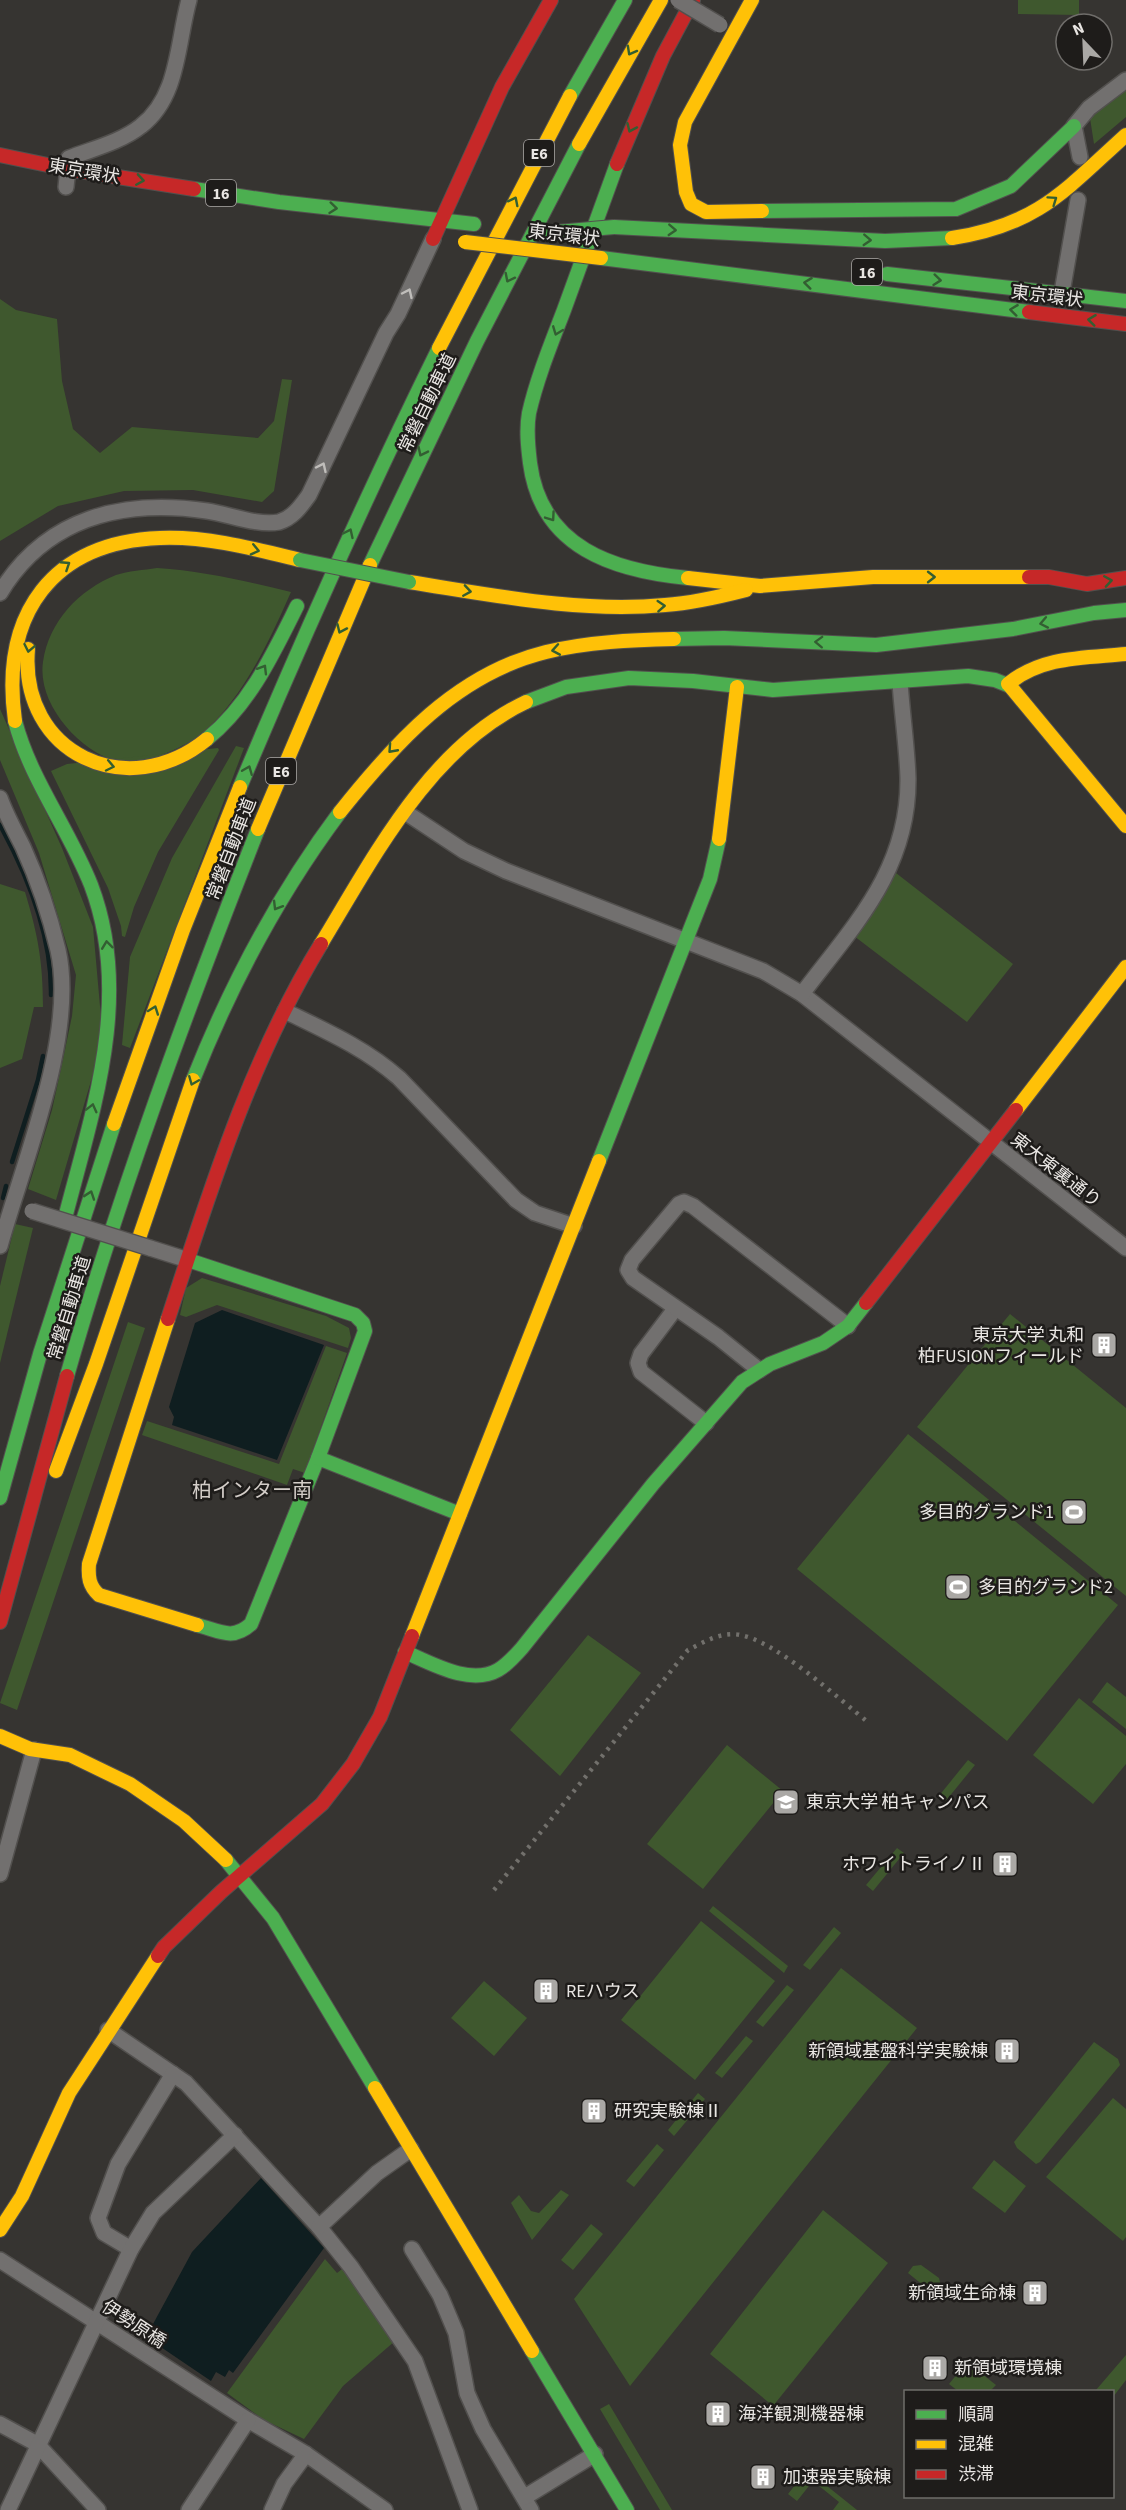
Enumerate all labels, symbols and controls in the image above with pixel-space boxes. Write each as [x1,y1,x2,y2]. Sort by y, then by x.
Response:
north arrow [1054,12,1114,72]
text: N [1069,17,1088,41]
one-way arrow [627,44,638,55]
one-way arrow [626,122,638,133]
road number: E6 [524,140,554,166]
street label: 東京環状 [46,153,122,190]
one-way arrow [136,174,145,186]
road number: 16 [206,180,236,206]
one-way arrow [507,196,518,207]
one-way arrow [1047,196,1058,207]
one-way arrow [329,201,338,214]
street label: 東京環状 [527,219,601,252]
one-way arrow [668,223,677,236]
one-way arrow [863,233,872,246]
road number: 16 [852,259,882,285]
one-way arrow [505,271,516,282]
one-way arrow [933,273,942,285]
one-way arrow [803,277,812,290]
street label: 東京環状 [1010,280,1084,313]
one-way arrow [401,288,413,299]
one-way arrow [1009,304,1018,317]
one-way arrow [1087,314,1097,326]
one-way arrow [551,325,564,336]
street label: 常磐自動車道 [393,349,462,457]
one-way arrow [418,446,430,457]
one-way arrow [314,463,326,474]
one-way arrow [544,510,555,521]
one-way arrow [342,528,354,539]
one-way arrow [249,542,259,555]
one-way arrow [60,560,70,572]
one-way arrow [927,571,936,583]
one-way arrow [1103,575,1113,588]
one-way arrow [462,584,472,597]
one-way arrow [657,600,666,613]
one-way arrow [1040,616,1050,629]
one-way arrow [336,623,348,634]
one-way arrow [815,636,824,649]
one-way arrow [23,643,36,653]
one-way arrow [551,644,561,656]
one-way arrow [256,665,268,675]
one-way arrow [388,742,399,753]
road number: E6 [266,758,296,784]
one-way arrow [104,759,114,772]
one-way arrow [241,765,253,776]
street label: 常磐自動車道 [200,794,262,904]
one-way arrow [272,900,284,910]
one-way arrow [101,940,113,950]
one-way arrow [147,1006,160,1016]
one-way arrow [187,1075,200,1086]
one-way arrow [84,1103,97,1113]
street label: 東大東裏通り [1005,1127,1106,1213]
one-way arrow [83,1190,96,1200]
street label: 常磐自動車道 [42,1253,97,1363]
place label: 東京大学 丸和 柏FUSIONフィールド [918,1323,1084,1369]
building icon: 東京大学 丸和 柏FUSIONフィールド [1089,1330,1119,1360]
district label: 柏インター南 [192,1477,312,1505]
sports icon: 多目的グランド1 [1059,1497,1089,1527]
place label: 多目的グランド1 [919,1500,1054,1525]
sports icon: 多目的グランド2 [943,1572,973,1602]
place label: 多目的グランド2 [978,1575,1113,1600]
school or university icon: 東京大学 柏キャンパス [771,1787,801,1817]
place label: 東京大学 柏キャンパス [806,1790,990,1815]
building icon: ホワイトライノⅡ [990,1849,1020,1879]
place label: ホワイトライノⅡ [842,1852,986,1877]
building icon: REハウス [531,1976,561,2006]
place label: REハウス [566,1979,640,2004]
building icon: 新領域基盤科学実験棟 [992,2036,1022,2066]
place label: 新領域基盤科学実験棟 [808,2039,988,2064]
building icon: 研究実験棟Ⅱ [579,2096,609,2126]
place label: 研究実験棟Ⅱ [614,2099,722,2124]
building icon: 新領域生命棟 [1020,2278,1050,2308]
place label: 新領域生命棟 [908,2281,1016,2306]
street label: 伊勢原橋 [97,2294,171,2355]
building icon: 新領域環境棟 [920,2353,950,2383]
place label: 新領域環境棟 [954,2356,1062,2381]
legend [904,2390,1114,2498]
building icon: 海洋観測機器棟 [703,2399,733,2429]
place label: 海洋観測機器棟 [738,2402,864,2427]
text: 順調 [958,2402,994,2427]
text: 混雑 [958,2432,994,2457]
building icon: 加速器実験棟 [748,2462,778,2492]
text: 渋滞 [958,2462,994,2487]
place label: 加速器実験棟 [783,2465,891,2490]

